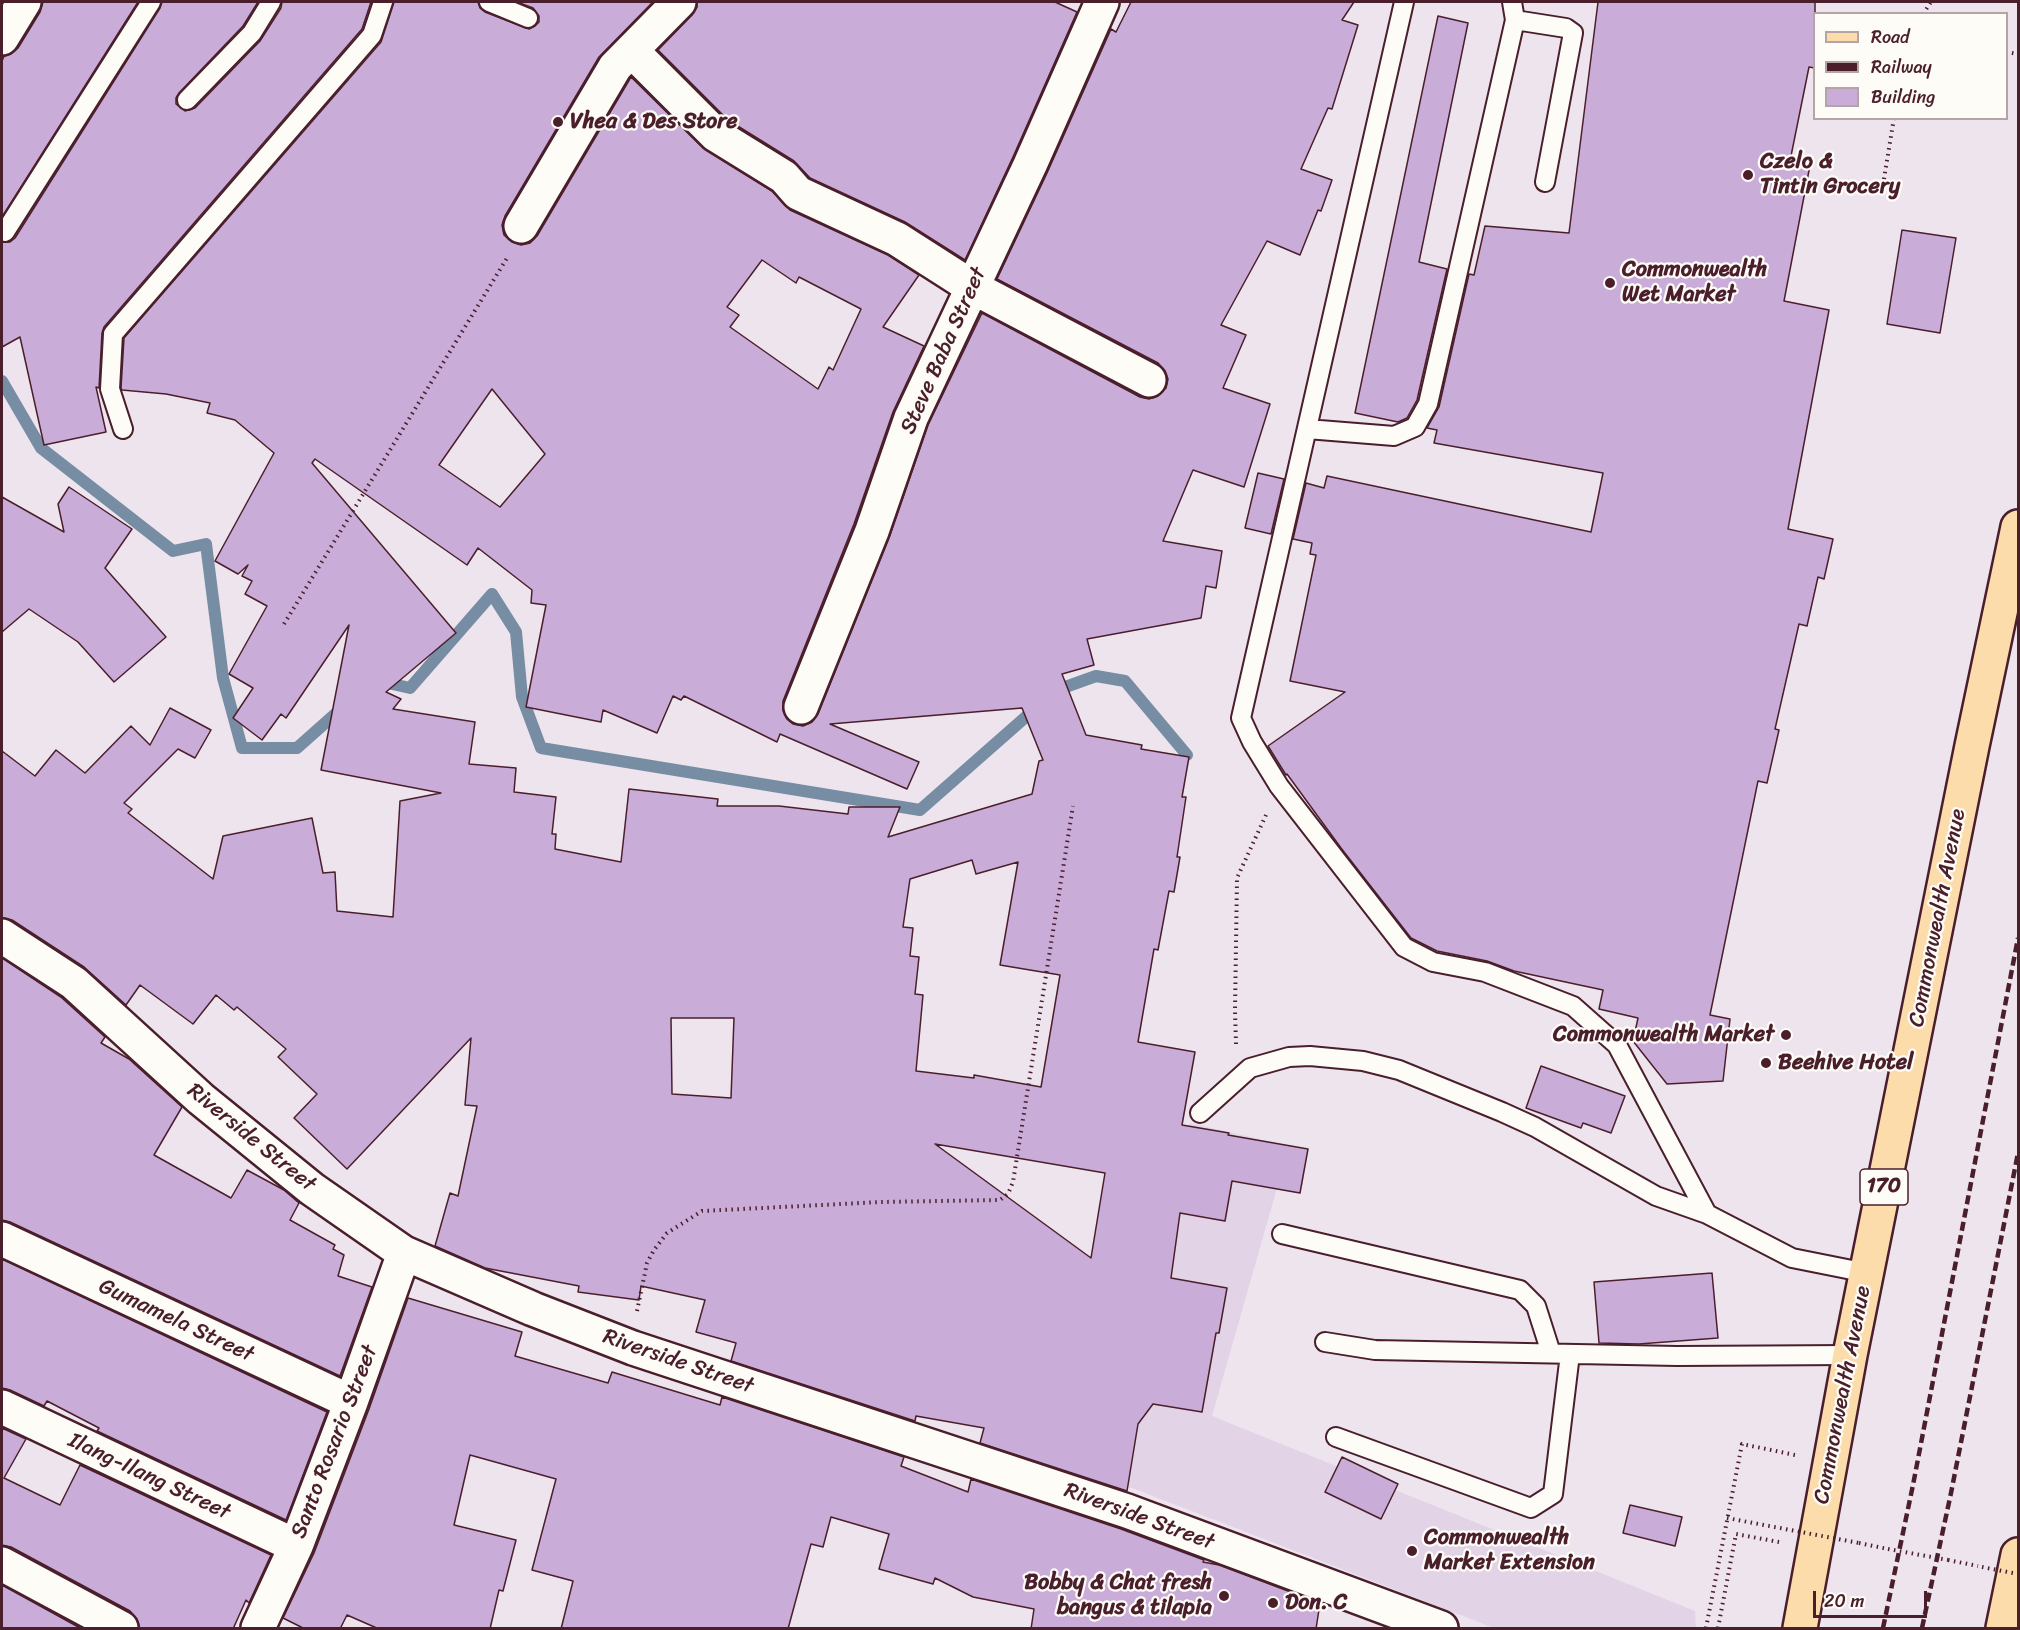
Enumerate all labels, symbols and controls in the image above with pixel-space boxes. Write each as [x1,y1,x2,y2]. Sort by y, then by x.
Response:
legend [1813,12,2008,120]
text: Road [1871,21,1910,53]
text: Railway [1871,51,1932,83]
text: Building [1871,81,1935,113]
place label: Vhea & Des Store [570,109,738,135]
marker: Vhea & Des Store [551,115,565,129]
place label: Czelo & Tintin Grocery [1760,149,1900,200]
marker: Czelo & Tintin Grocery [1741,168,1755,182]
place label: Commonwealth Wet Market [1622,257,1767,308]
street label: Steve Baba Street [895,264,993,438]
marker: Commonwealth Wet Market [1603,276,1617,290]
street label: Commonwealth Avenue [1904,807,1972,1029]
place label: Commonwealth Market [1553,1022,1774,1048]
marker: Commonwealth Market [1779,1028,1793,1042]
place label: Beehive Hotel [1778,1050,1913,1076]
marker: Beehive Hotel [1759,1056,1773,1070]
street label: Riverside Street [181,1078,321,1198]
road number: 170 [1860,1169,1908,1205]
street label: Gumamela Street [94,1274,258,1368]
street label: Commonwealth Avenue [1809,1284,1877,1506]
street label: Riverside Street [599,1324,757,1400]
street label: Santo Rosario Street [286,1342,384,1542]
street label: Ilang-Ilang Street [64,1428,234,1526]
street label: Riverside Street [1060,1478,1218,1556]
place label: Commonwealth Market Extension [1424,1525,1595,1576]
marker: Commonwealth Market Extension [1405,1544,1419,1558]
place label: Bobby & Chat fresh bangus & tilapia [1024,1570,1212,1622]
scale bar [1816,1579,1930,1617]
text: 20 m [1824,1585,1864,1617]
marker: Bobby & Chat fresh bangus & tilapia [1217,1589,1231,1603]
place label: Don. C [1285,1590,1347,1616]
marker: Don. C [1266,1596,1280,1610]

